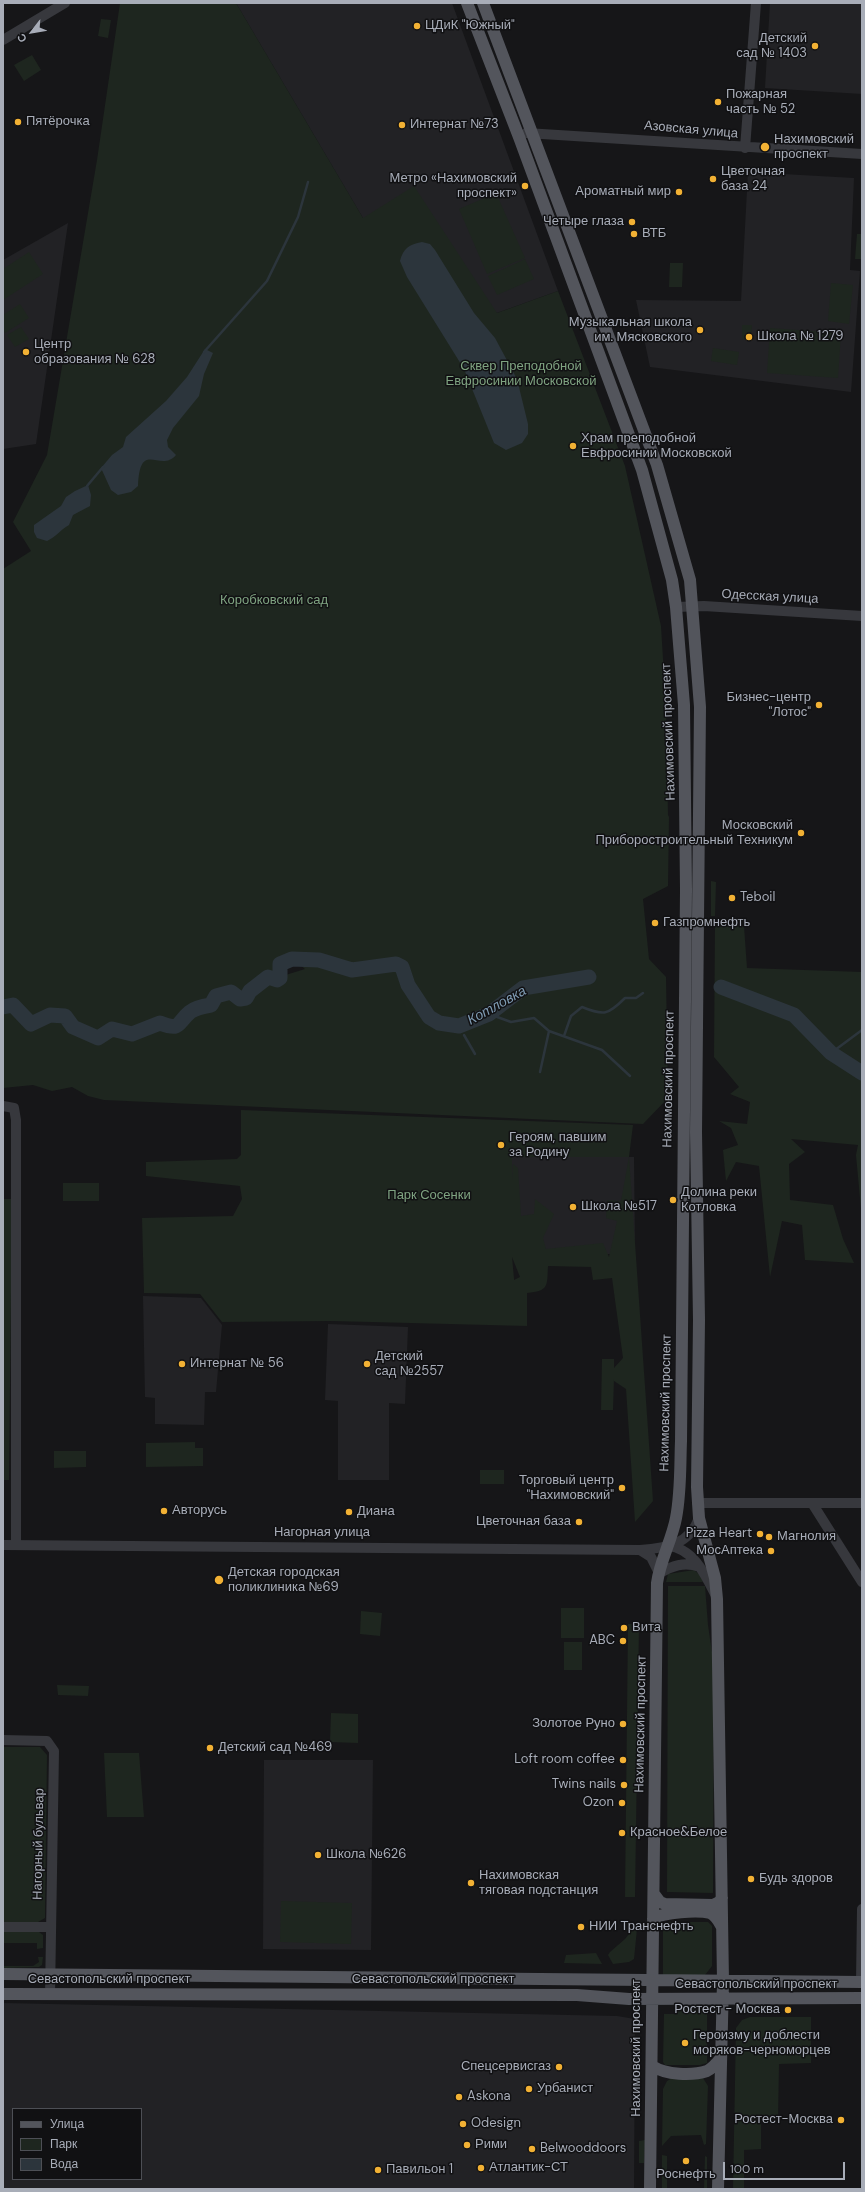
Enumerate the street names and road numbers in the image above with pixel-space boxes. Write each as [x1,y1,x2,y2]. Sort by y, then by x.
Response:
street label: Азовская улица [643,118,739,142]
street label: Одесская улица [721,587,819,607]
street label: Нахимовский проспект [659,663,679,801]
street label: Нахимовский проспект [660,1010,678,1148]
street label: Нахимовский проспект [657,1334,675,1472]
street label: Нагорная улица [274,1525,370,1541]
street label: Нахимовский проспект [632,1655,650,1793]
street label: Нагорный бульвар [30,1788,48,1900]
street label: Севастопольский проспект [28,1972,190,1988]
street label: Севастопольский проспект [352,1972,514,1988]
street label: Севастопольский проспект [675,1977,837,1993]
street label: Нахимовский проспект [629,1979,645,2117]

